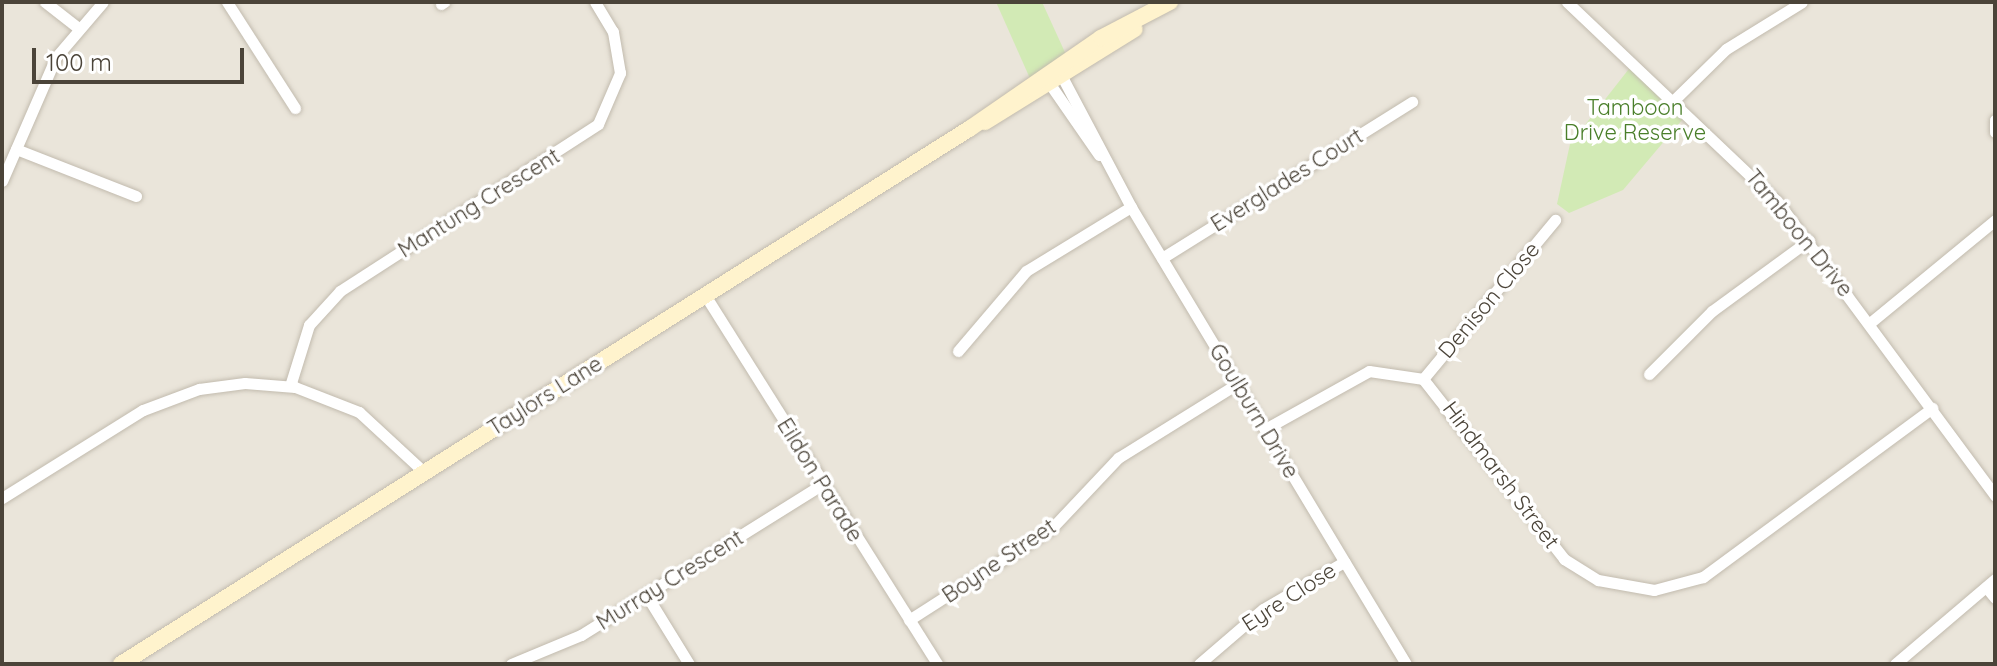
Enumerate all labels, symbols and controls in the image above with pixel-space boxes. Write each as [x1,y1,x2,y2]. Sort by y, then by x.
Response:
scale bar [36,32,248,82]
text: 100 m [46,47,112,77]
park label: Tamboon Drive Reserve [1564,94,1706,146]
street label: Everglades Court [1206,123,1368,237]
street label: Mantung Crescent [393,143,565,263]
street label: Tamboon Drive [1740,164,1858,302]
street label: Denison Close [1433,237,1545,363]
street label: Goulburn Drive [1204,339,1304,483]
street label: Taylors Lane [483,350,607,442]
street label: Hindmarsh Street [1437,396,1565,554]
street label: Eildon Parade [771,413,869,547]
street label: Boyne Street [937,513,1061,609]
street label: Murray Crescent [592,524,748,636]
street label: Eyre Close [1237,557,1341,637]

